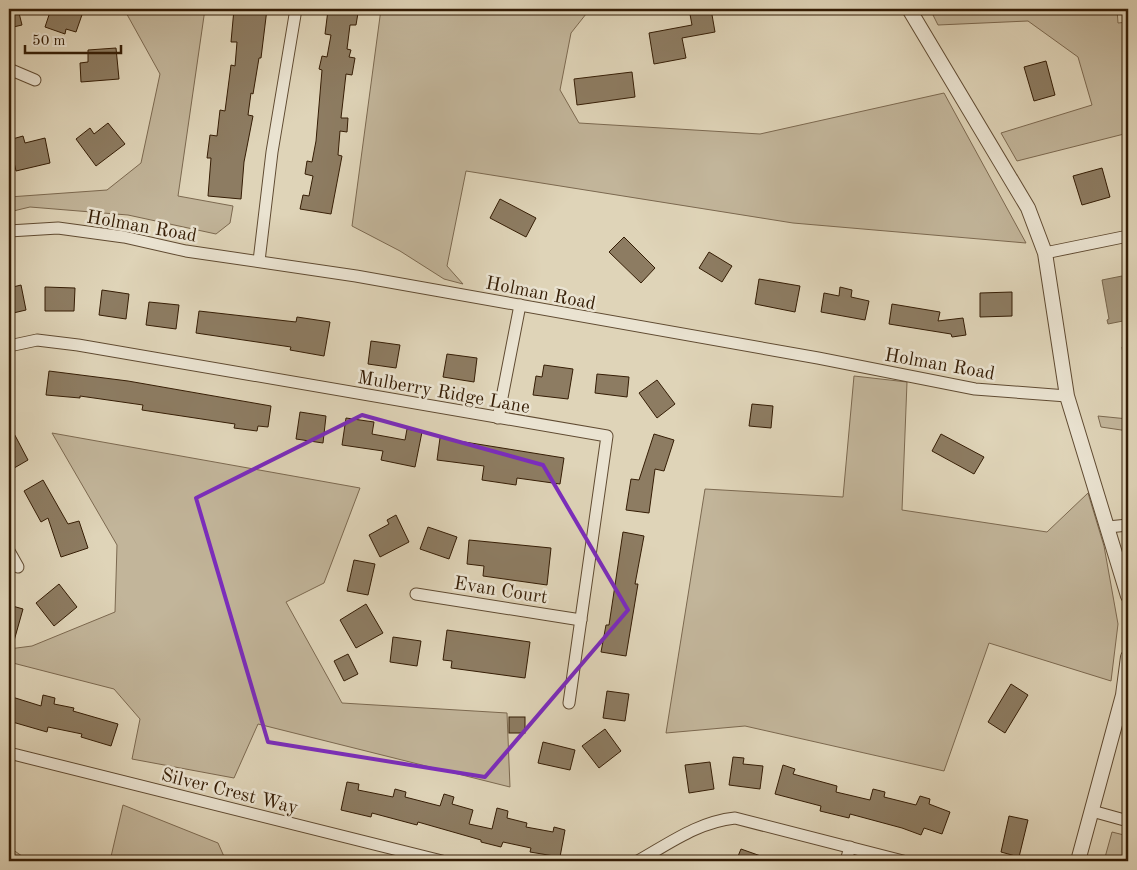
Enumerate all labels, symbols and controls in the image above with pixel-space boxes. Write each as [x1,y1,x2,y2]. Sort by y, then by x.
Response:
scale bar [25,22,121,54]
text: 50 m [32,34,66,49]
street label: Holman Road [85,208,198,247]
street label: Holman Road [484,274,597,314]
street label: Holman Road [883,346,996,385]
street label: Mulberry Ridge Lane [356,369,531,418]
street label: Evan Court [453,575,549,608]
street label: Silver Crest Way [159,766,300,819]

